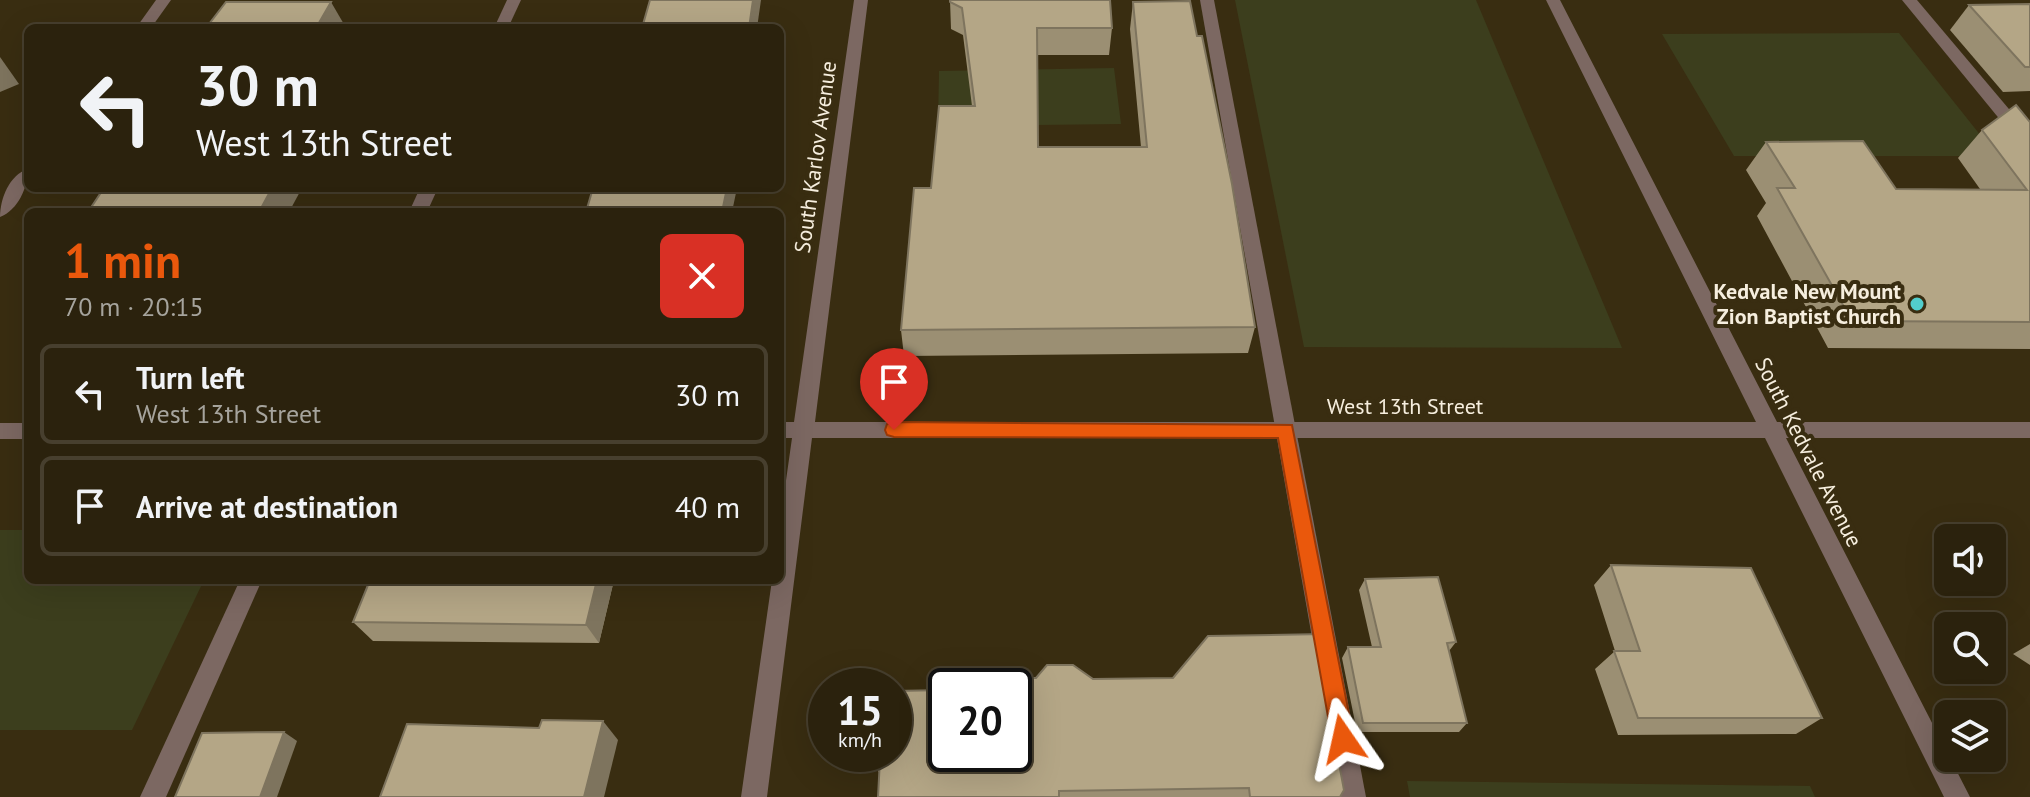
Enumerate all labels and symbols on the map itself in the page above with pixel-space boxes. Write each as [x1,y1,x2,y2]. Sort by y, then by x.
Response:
street label: South Karlov Avenue [788,59,842,255]
place label: Kedvale New Mount Zion Baptist Church [1713,277,1901,330]
marker: Kedvale New Mount Zion Baptist Church [1908,295,1926,313]
pin [860,348,928,430]
street label: South Kedvale Avenue [1749,352,1869,552]
street label: West 13th Street [1327,392,1484,420]
speed limit sign: 20 [928,668,1032,772]
position arrow [1301,697,1385,781]

